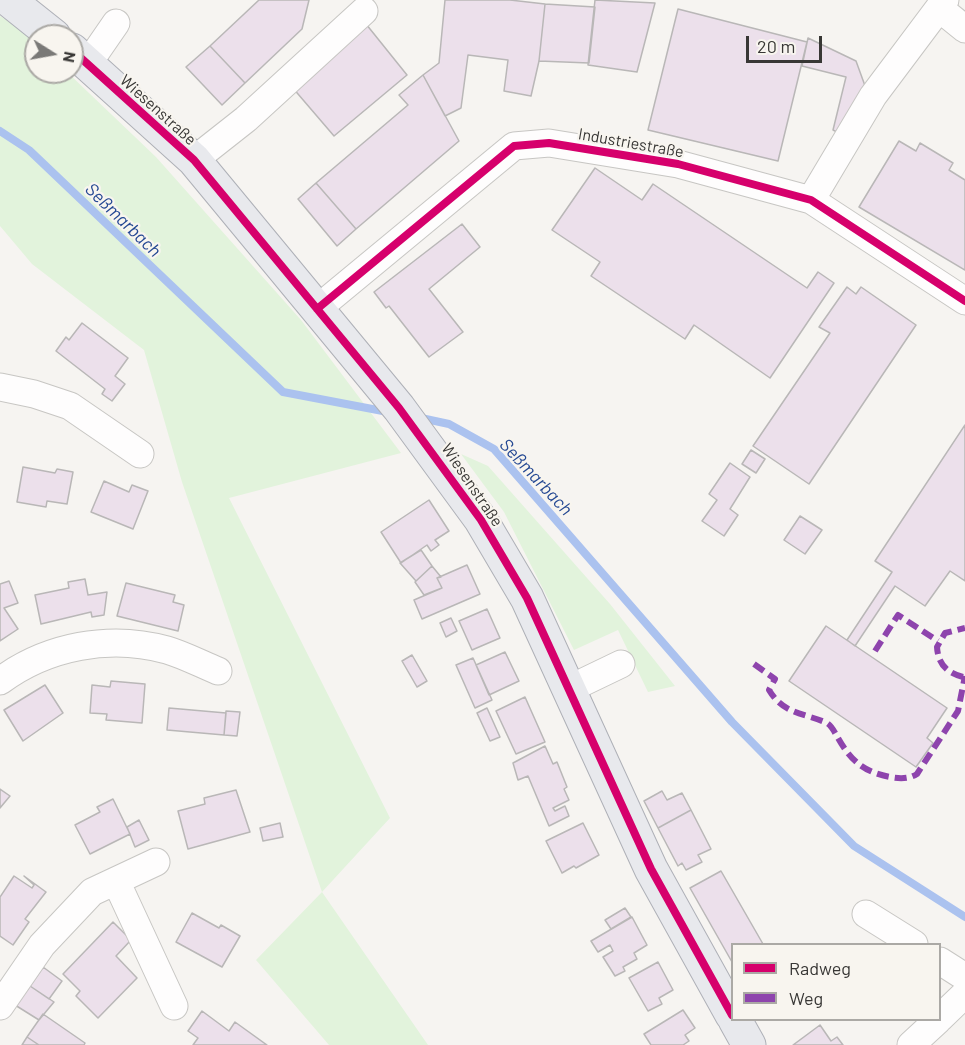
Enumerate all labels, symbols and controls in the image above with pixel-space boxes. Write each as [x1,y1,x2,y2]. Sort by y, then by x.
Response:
north arrow [24,24,84,84]
scale bar [749,24,826,62]
text: 20 m [757,35,795,57]
text: N [60,50,81,64]
street label: Wiesenstraße [116,71,200,149]
street label: Industriestraße [577,124,685,162]
water label: Seßmarbach [81,179,165,261]
water label: Seßmarbach [495,434,577,520]
street label: Wiesenstraße [437,440,507,530]
legend [731,943,941,1021]
text: Radweg [789,957,851,979]
text: Weg [789,987,823,1009]

